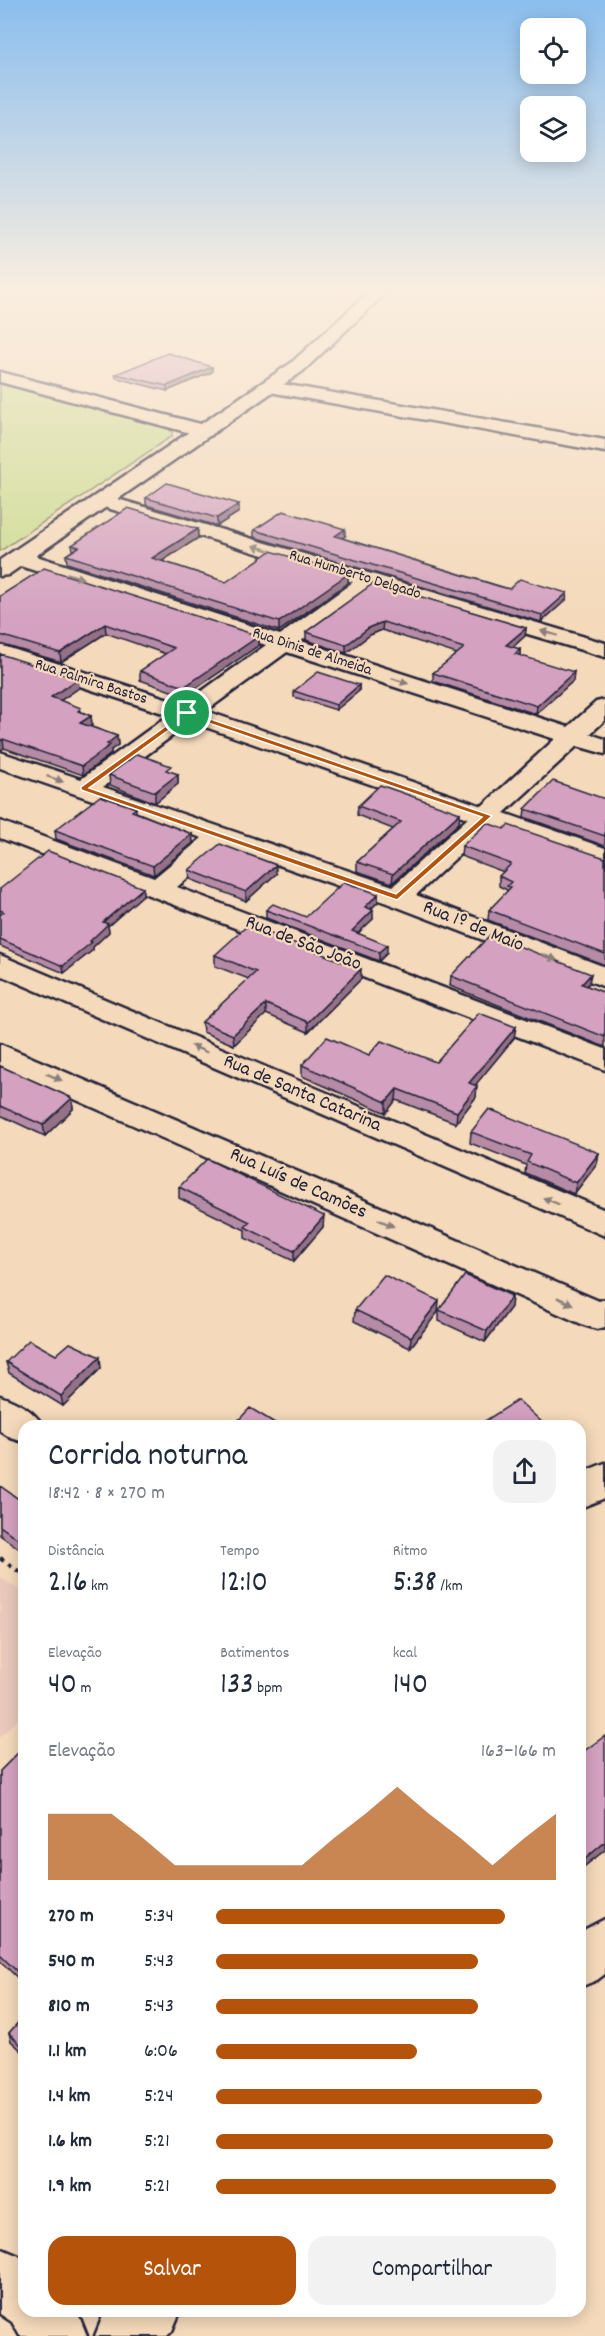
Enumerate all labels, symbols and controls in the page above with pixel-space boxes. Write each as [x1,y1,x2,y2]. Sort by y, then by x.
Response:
map controls [520,18,586,162]
button: locate [520,18,586,84]
button: layers [520,96,586,162]
one-way arrow [252,543,270,552]
street label: Rua Humberto Delgado [286,544,424,606]
one-way arrow [66,571,84,581]
street label: Rua Dinis de Almeida [249,622,375,682]
one-way arrow [540,628,558,637]
street label: Rua Palmira Bastos [32,653,150,711]
one-way arrow [391,676,409,686]
pin [161,687,212,738]
icon: arrive [170,696,203,729]
one-way arrow [46,774,64,784]
street label: Rua 1º de Maio [418,894,528,960]
street label: Rua de São João [241,909,365,979]
one-way arrow [540,953,558,963]
one-way arrow [189,1044,207,1054]
street label: Rua de Santa Catarina [218,1048,386,1140]
one-way arrow [45,1072,63,1082]
street label: Rua Luís de Camões [225,1141,371,1227]
one-way arrow [542,1196,560,1206]
one-way arrow [377,1218,395,1228]
one-way arrow [556,1296,574,1306]
text: Corrida noturna [48,1434,247,1481]
button: share [493,1440,556,1503]
text: 18:42 · 8 × 270 m [48,1480,165,1508]
text: Distância [48,1540,104,1563]
text: Tempo [220,1540,259,1563]
text: Ritmo [393,1540,427,1563]
text: 2.16 [48,1563,87,1606]
text: 12:10 [220,1563,268,1606]
text: 5:38 [393,1563,437,1606]
text: km [87,1575,109,1598]
text: /km [437,1575,463,1598]
text: Elevação [48,1642,102,1665]
text: Batimentos [220,1642,289,1665]
text: kcal [393,1642,417,1665]
text: 40 [48,1665,77,1708]
text: 133 [220,1665,254,1708]
text: 140 [393,1665,428,1708]
text: m [77,1677,91,1700]
text: bpm [254,1677,283,1700]
text: Elevação [48,1738,115,1766]
text: 163–166 m [481,1738,556,1766]
text: 270 m [48,1903,94,1931]
text: 5:34 [144,1903,174,1931]
text: 540 m [48,1948,95,1976]
text: 5:43 [144,1948,174,1976]
text: 810 m [48,1993,90,2021]
text: 5:43 [144,1993,174,2021]
text: 1.1 km [48,2038,87,2066]
text: 6:06 [144,2038,178,2066]
text: 1.4 km [48,2083,91,2111]
text: 5:24 [144,2083,174,2111]
text: 1.6 km [48,2128,92,2156]
text: 5:21 [144,2128,170,2156]
text: 1.9 km [48,2173,91,2201]
text: 5:21 [144,2173,170,2201]
button: Salvar [48,2236,296,2305]
button: Compartilhar [308,2236,556,2305]

